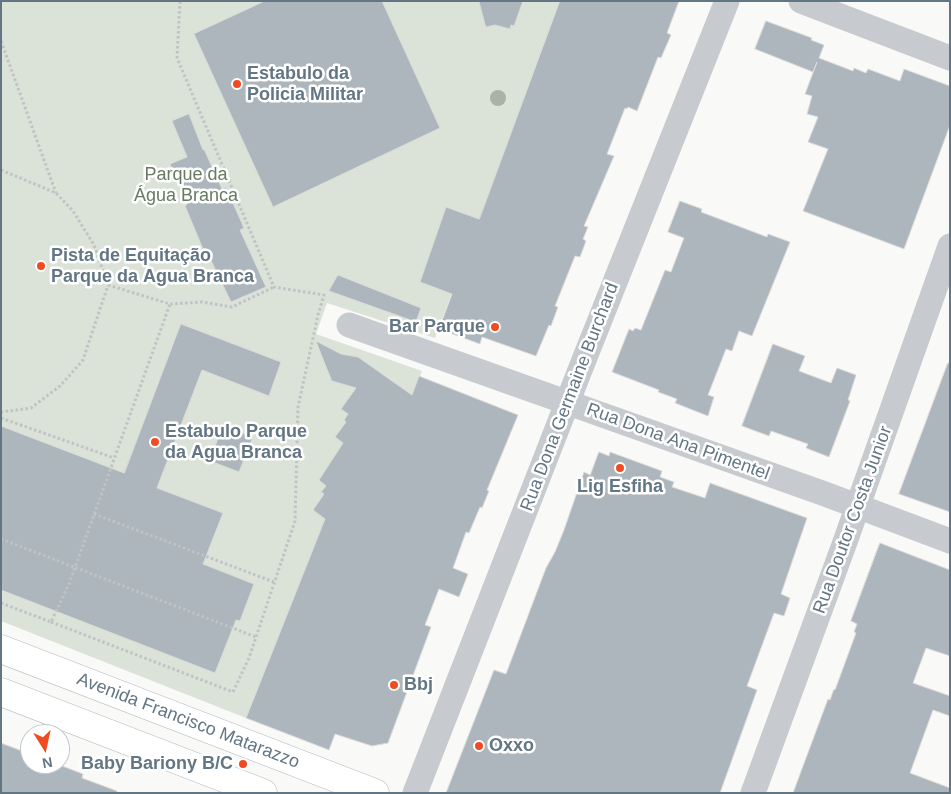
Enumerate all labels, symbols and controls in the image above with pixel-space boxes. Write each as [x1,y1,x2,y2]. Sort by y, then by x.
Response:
place label: Estabulo da Policia Militar [247,63,363,106]
marker: Estabulo da Policia Militar [231,78,243,90]
park label: Parque da Água Branca [134,164,238,206]
place label: Pista de Equitação Parque da Agua Branca [51,245,254,288]
marker: Pista de Equitação Parque da Agua Branca [35,260,47,272]
street label: Rua Dona Germaine Burchard [516,280,624,514]
place label: Bar Parque [389,316,485,338]
marker: Bar Parque [489,321,501,333]
street label: Rua Dona Ana Pimentel [584,399,772,485]
place label: Estabulo Parque da Agua Branca [165,421,307,464]
street label: Rua Doutor Costa Junior [809,423,897,617]
marker: Estabulo Parque da Agua Branca [149,436,161,448]
marker: Lig Esfiha [614,462,626,474]
place label: Lig Esfiha [577,476,663,498]
street label: Avenida Francisco Matarazzo [74,668,302,774]
place label: Bbj [404,674,433,696]
marker: Bbj [388,679,400,691]
north arrow [20,724,70,774]
place label: Oxxo [489,735,534,757]
marker: Oxxo [473,740,485,752]
place label: Baby Bariony B/C [81,753,233,775]
text: N [41,754,54,772]
marker: Baby Bariony B/C [237,758,249,770]

